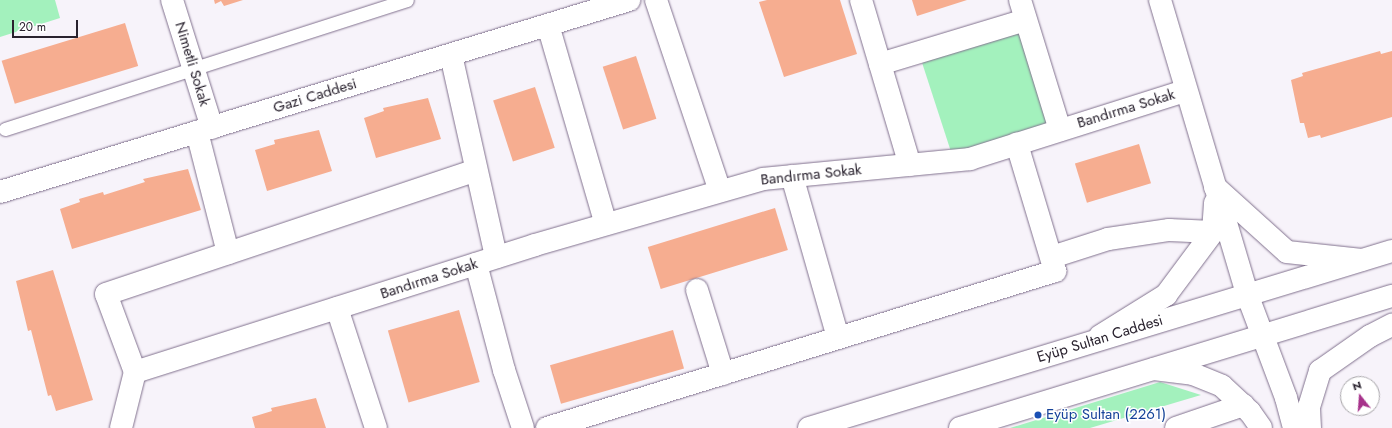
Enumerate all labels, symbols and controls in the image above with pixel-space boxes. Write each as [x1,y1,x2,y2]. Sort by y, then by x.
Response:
scale bar [14,12,80,38]
text: 20 m [19,18,46,36]
street label: Nimetli Sokak [171,20,213,108]
street label: Gazi Caddesi [271,75,359,117]
street label: Bandırma Sokak [1075,86,1177,132]
street label: Bandırma Sokak [760,161,862,189]
street label: Bandırma Sokak [378,255,480,303]
street label: Eyüp Sultan Caddesi [1035,311,1165,367]
north arrow [1340,376,1380,416]
text: N [1350,377,1363,394]
place label: Eyüp Sultan (2261) [1046,406,1166,424]
marker: Eyüp Sultan (2261) [1033,410,1043,420]

